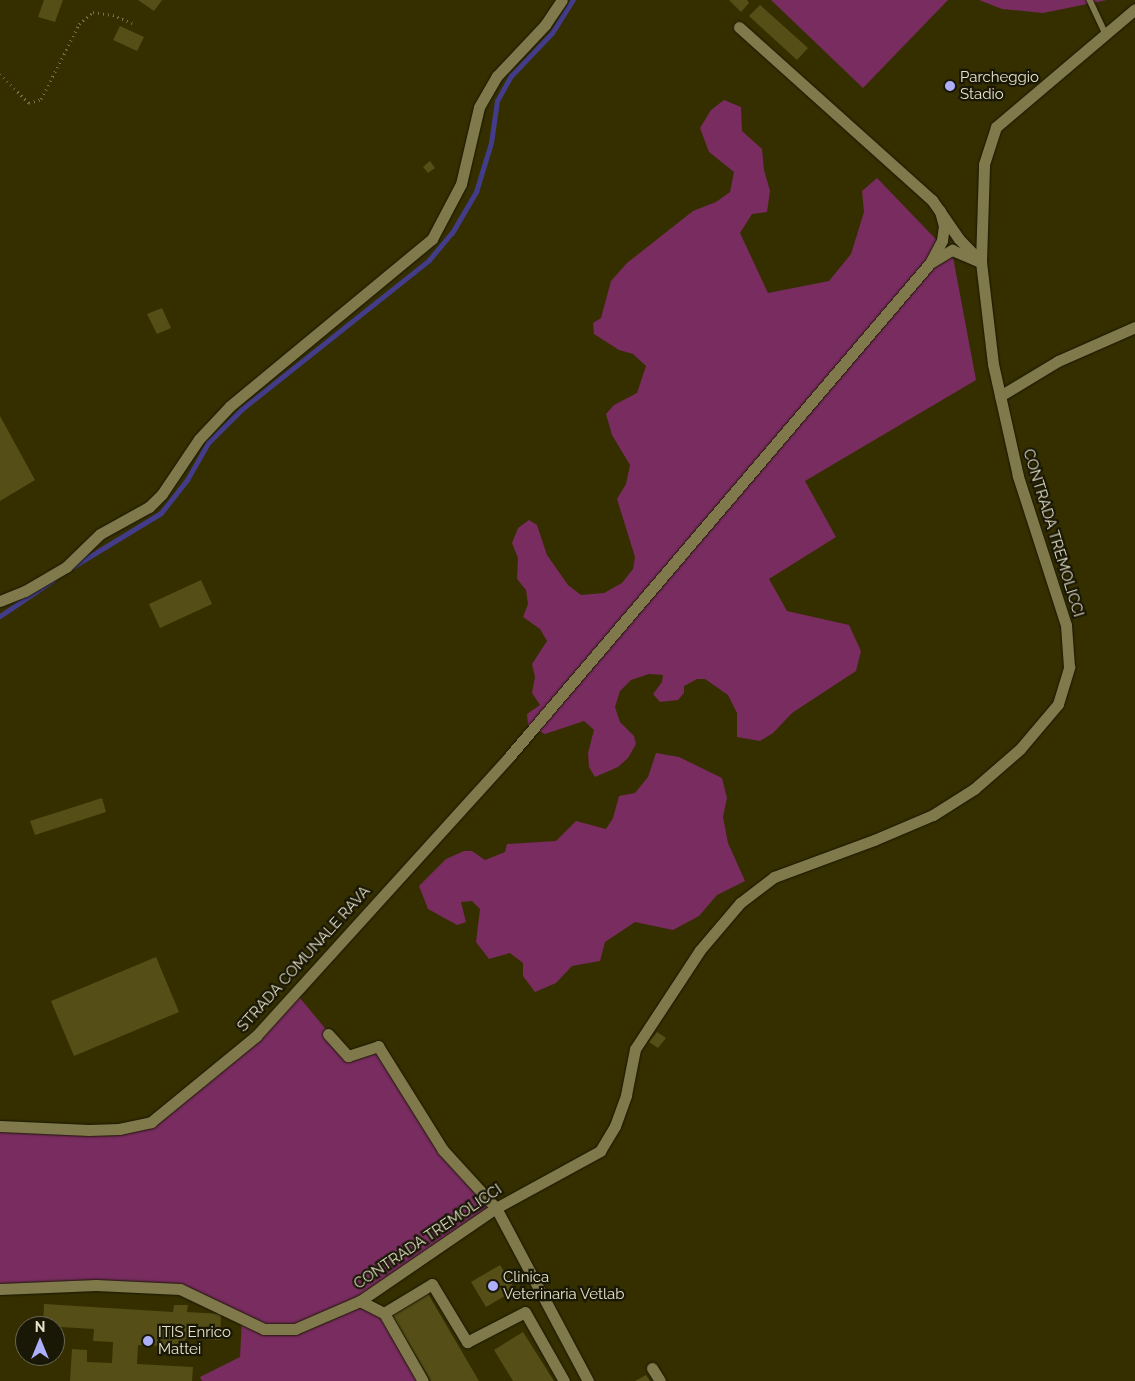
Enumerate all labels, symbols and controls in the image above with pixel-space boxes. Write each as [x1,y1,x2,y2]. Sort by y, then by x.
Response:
place label: Parcheggio Stadio [960,68,1039,103]
marker: Parcheggio Stadio [944,80,956,92]
street label: CONTRADA TREMOLICCI [1019,446,1087,620]
street label: STRADA COMUNALE RAVA [234,882,374,1036]
street label: CONTRADA TREMOLICCI [350,1180,506,1294]
place label: Clinica Veterinaria Vetlab [503,1268,625,1303]
marker: Clinica Veterinaria Vetlab [487,1280,499,1292]
north arrow [15,1316,65,1366]
text: N [35,1319,45,1335]
place label: ITIS Enrico Mattei [158,1323,231,1358]
marker: ITIS Enrico Mattei [142,1335,154,1347]

